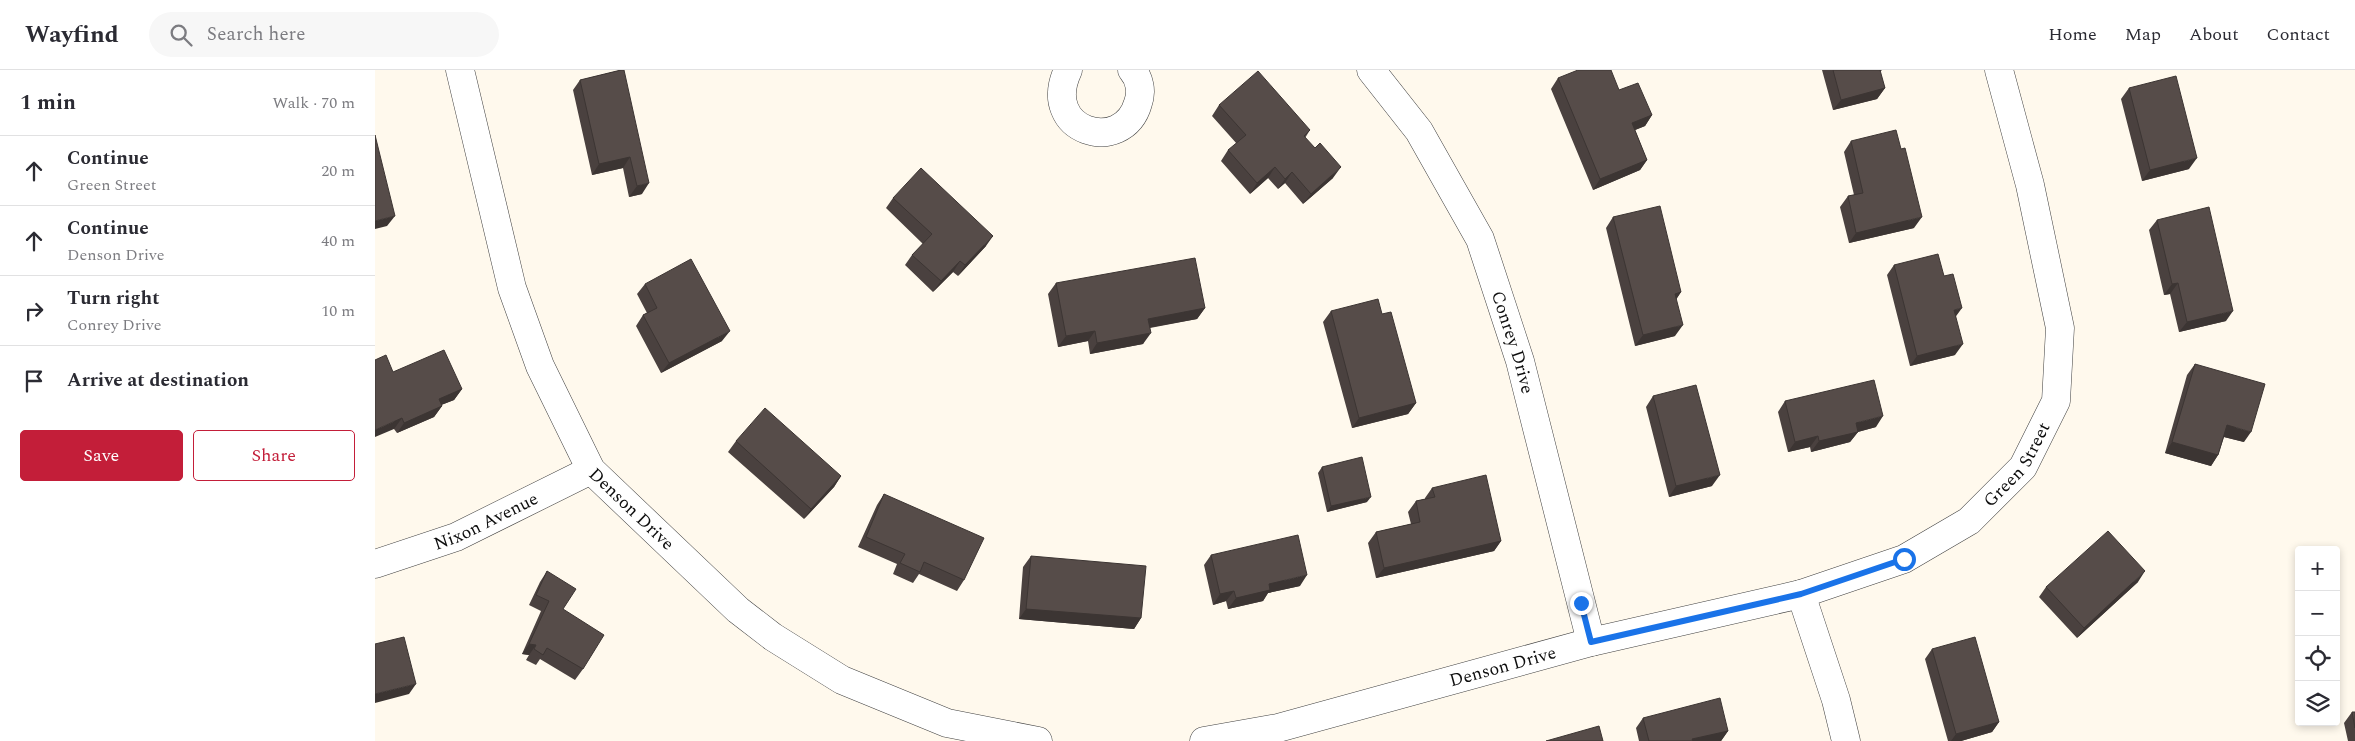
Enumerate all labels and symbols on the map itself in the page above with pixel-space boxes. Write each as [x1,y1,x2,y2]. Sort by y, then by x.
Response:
street label: Conrey Drive [1484,287,1541,396]
street label: Green Street [1977,417,2057,513]
street label: Denson Drive [583,461,681,556]
street label: Nixon Avenue [430,485,543,557]
route start [1893,548,1916,571]
route end [1570,592,1593,615]
street label: Denson Drive [1446,639,1559,694]

